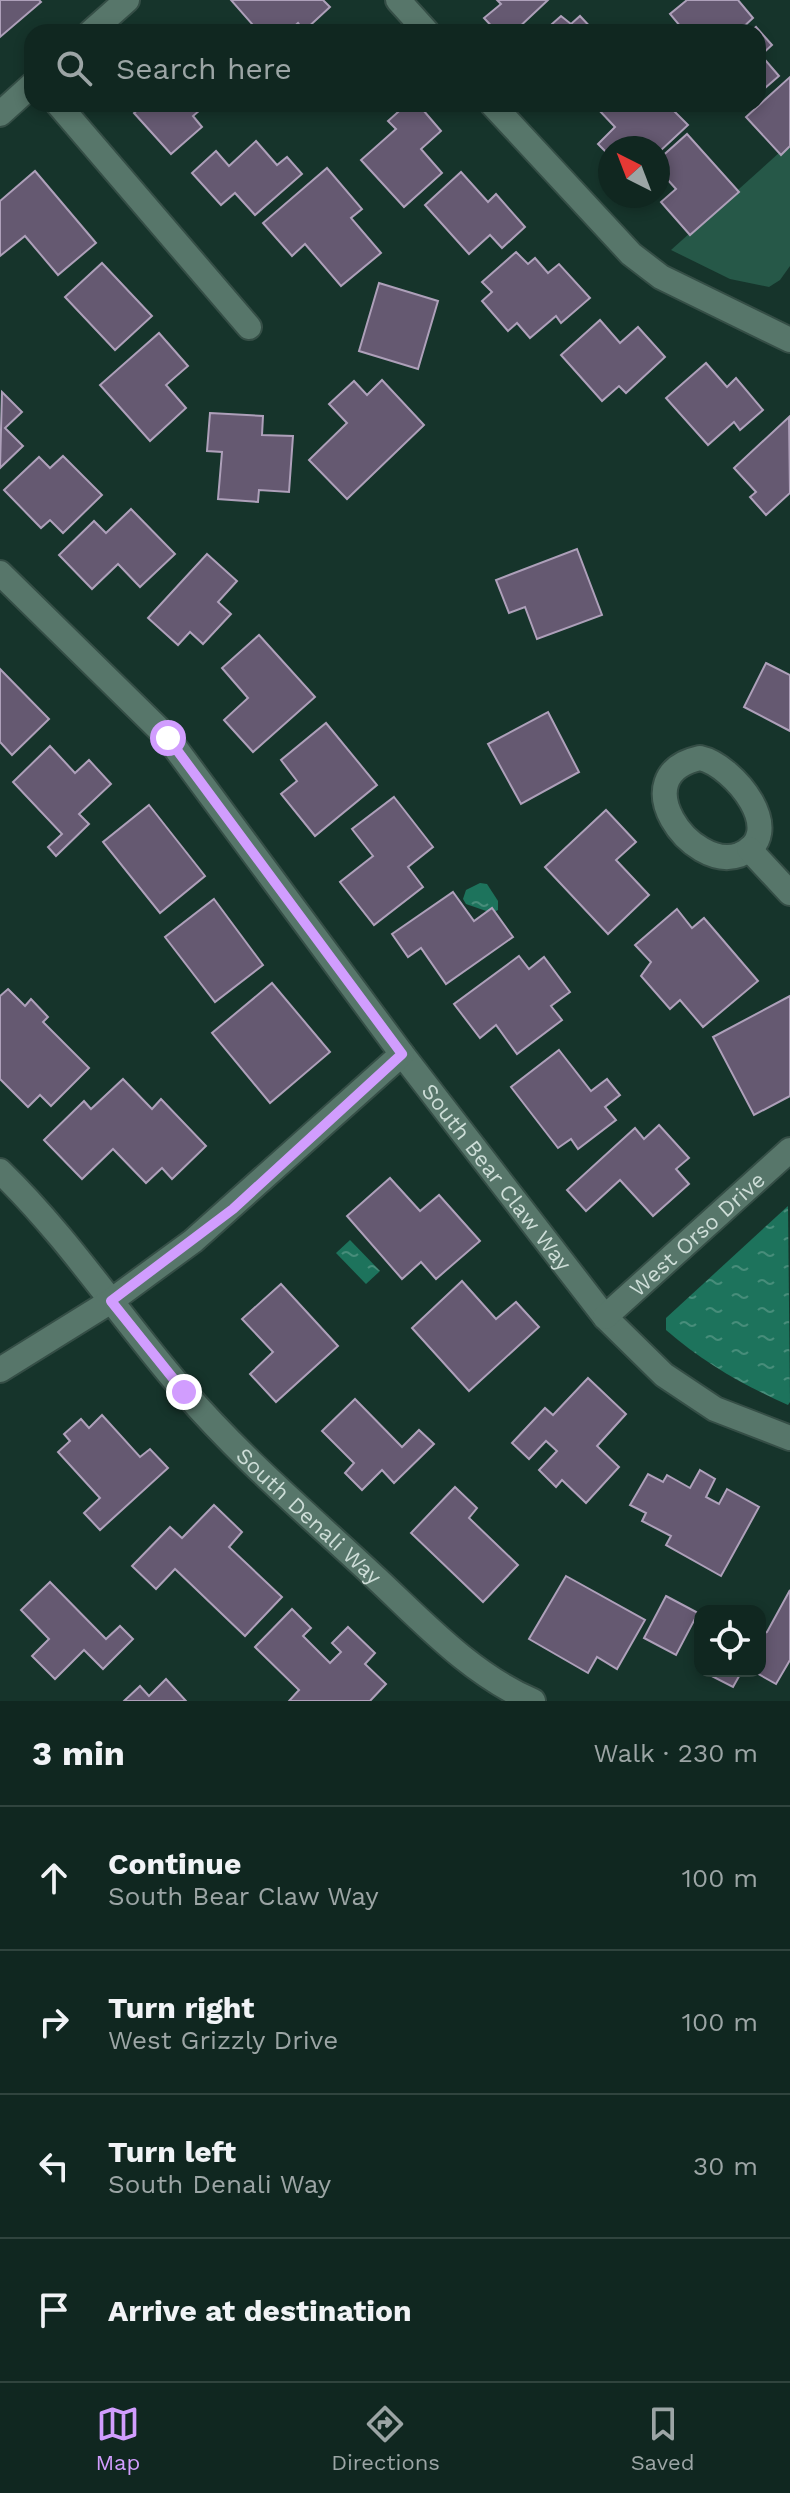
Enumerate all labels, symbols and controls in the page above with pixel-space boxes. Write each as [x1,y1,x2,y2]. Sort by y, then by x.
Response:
search box [24,24,766,112]
icon: search [52,46,96,90]
text: Search here [116,51,292,86]
north arrow [598,136,670,208]
route start [150,720,186,756]
street label: South Bear Claw Way [417,1079,577,1276]
street label: West Orso Drive [625,1167,770,1302]
route end [166,1374,202,1410]
street label: South Denali Way [231,1443,387,1590]
map controls [694,1605,766,1677]
button: locate [694,1605,766,1677]
text: 3 min [32,1733,125,1773]
text: Walk · 230 m [593,1738,758,1768]
text: Continue [108,1846,241,1881]
icon: ahead [32,1856,76,1900]
text: 100 m [682,1863,758,1893]
text: South Bear Claw Way [108,1881,379,1911]
text: Turn right [108,1990,254,2025]
icon: right [32,2000,76,2044]
text: 100 m [682,2007,758,2037]
text: West Grizzly Drive [108,2025,338,2055]
text: Turn left [108,2134,236,2169]
icon: left [32,2144,76,2188]
text: 30 m [693,2151,758,2181]
text: South Denali Way [108,2169,331,2199]
icon: arrive [32,2288,76,2332]
text: Arrive at destination [108,2293,412,2328]
tab: Map [95,2402,140,2475]
tab: Directions [331,2402,440,2475]
tab: Saved [631,2402,695,2475]

